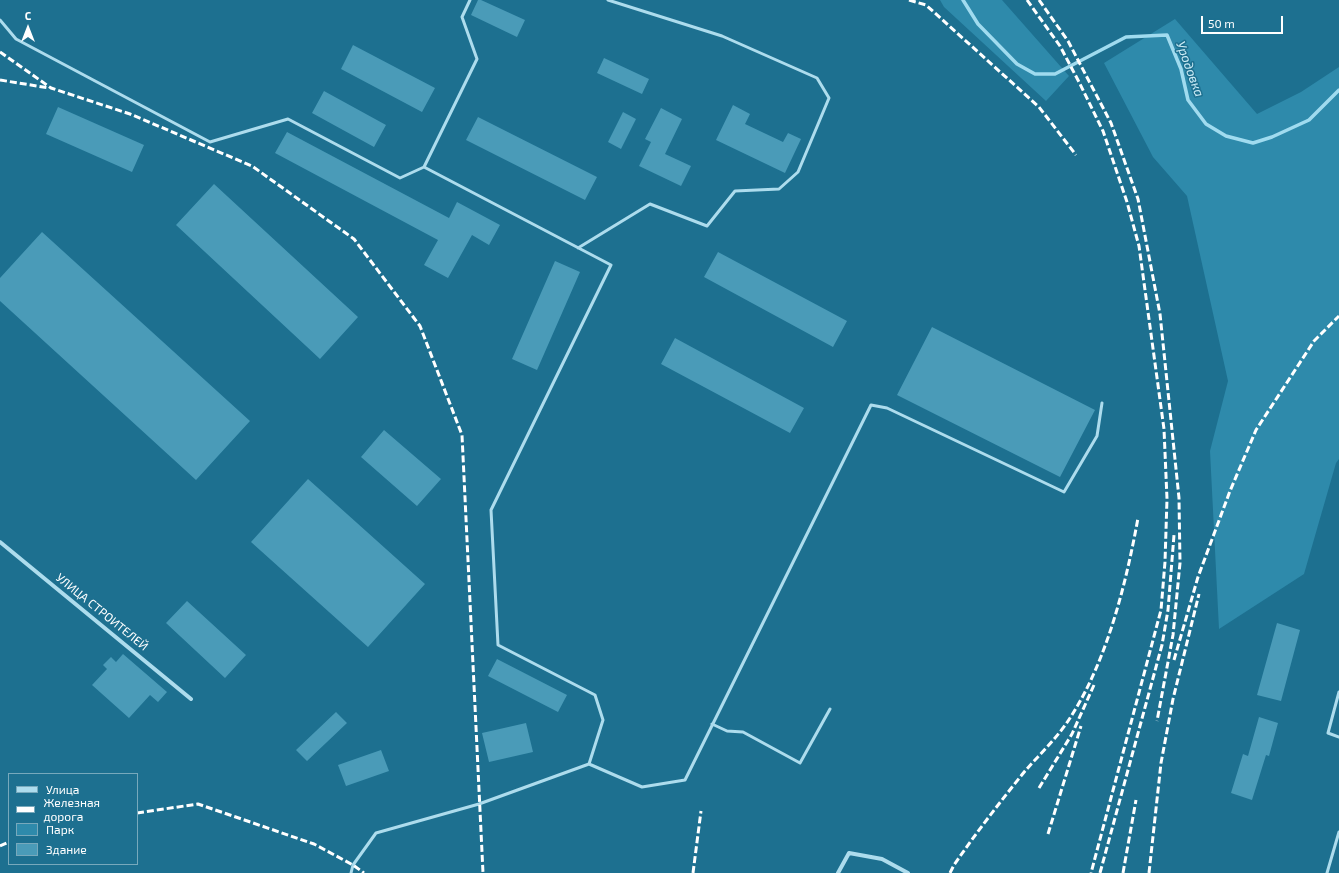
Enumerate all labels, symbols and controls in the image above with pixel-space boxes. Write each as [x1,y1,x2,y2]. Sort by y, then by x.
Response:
north arrow [8,8,48,48]
scale bar [1203,8,1285,34]
text: С [25,9,31,22]
text: 50 m [1208,16,1235,30]
water label: Уродовка [1173,39,1207,99]
street label: УЛИЦА СТРОИТЕЛЕЙ [53,570,151,654]
legend [8,773,138,865]
text: Улица [46,782,79,796]
text: Железная дорога [43,795,100,823]
text: Парк [46,822,74,836]
text: Здание [46,842,87,856]

